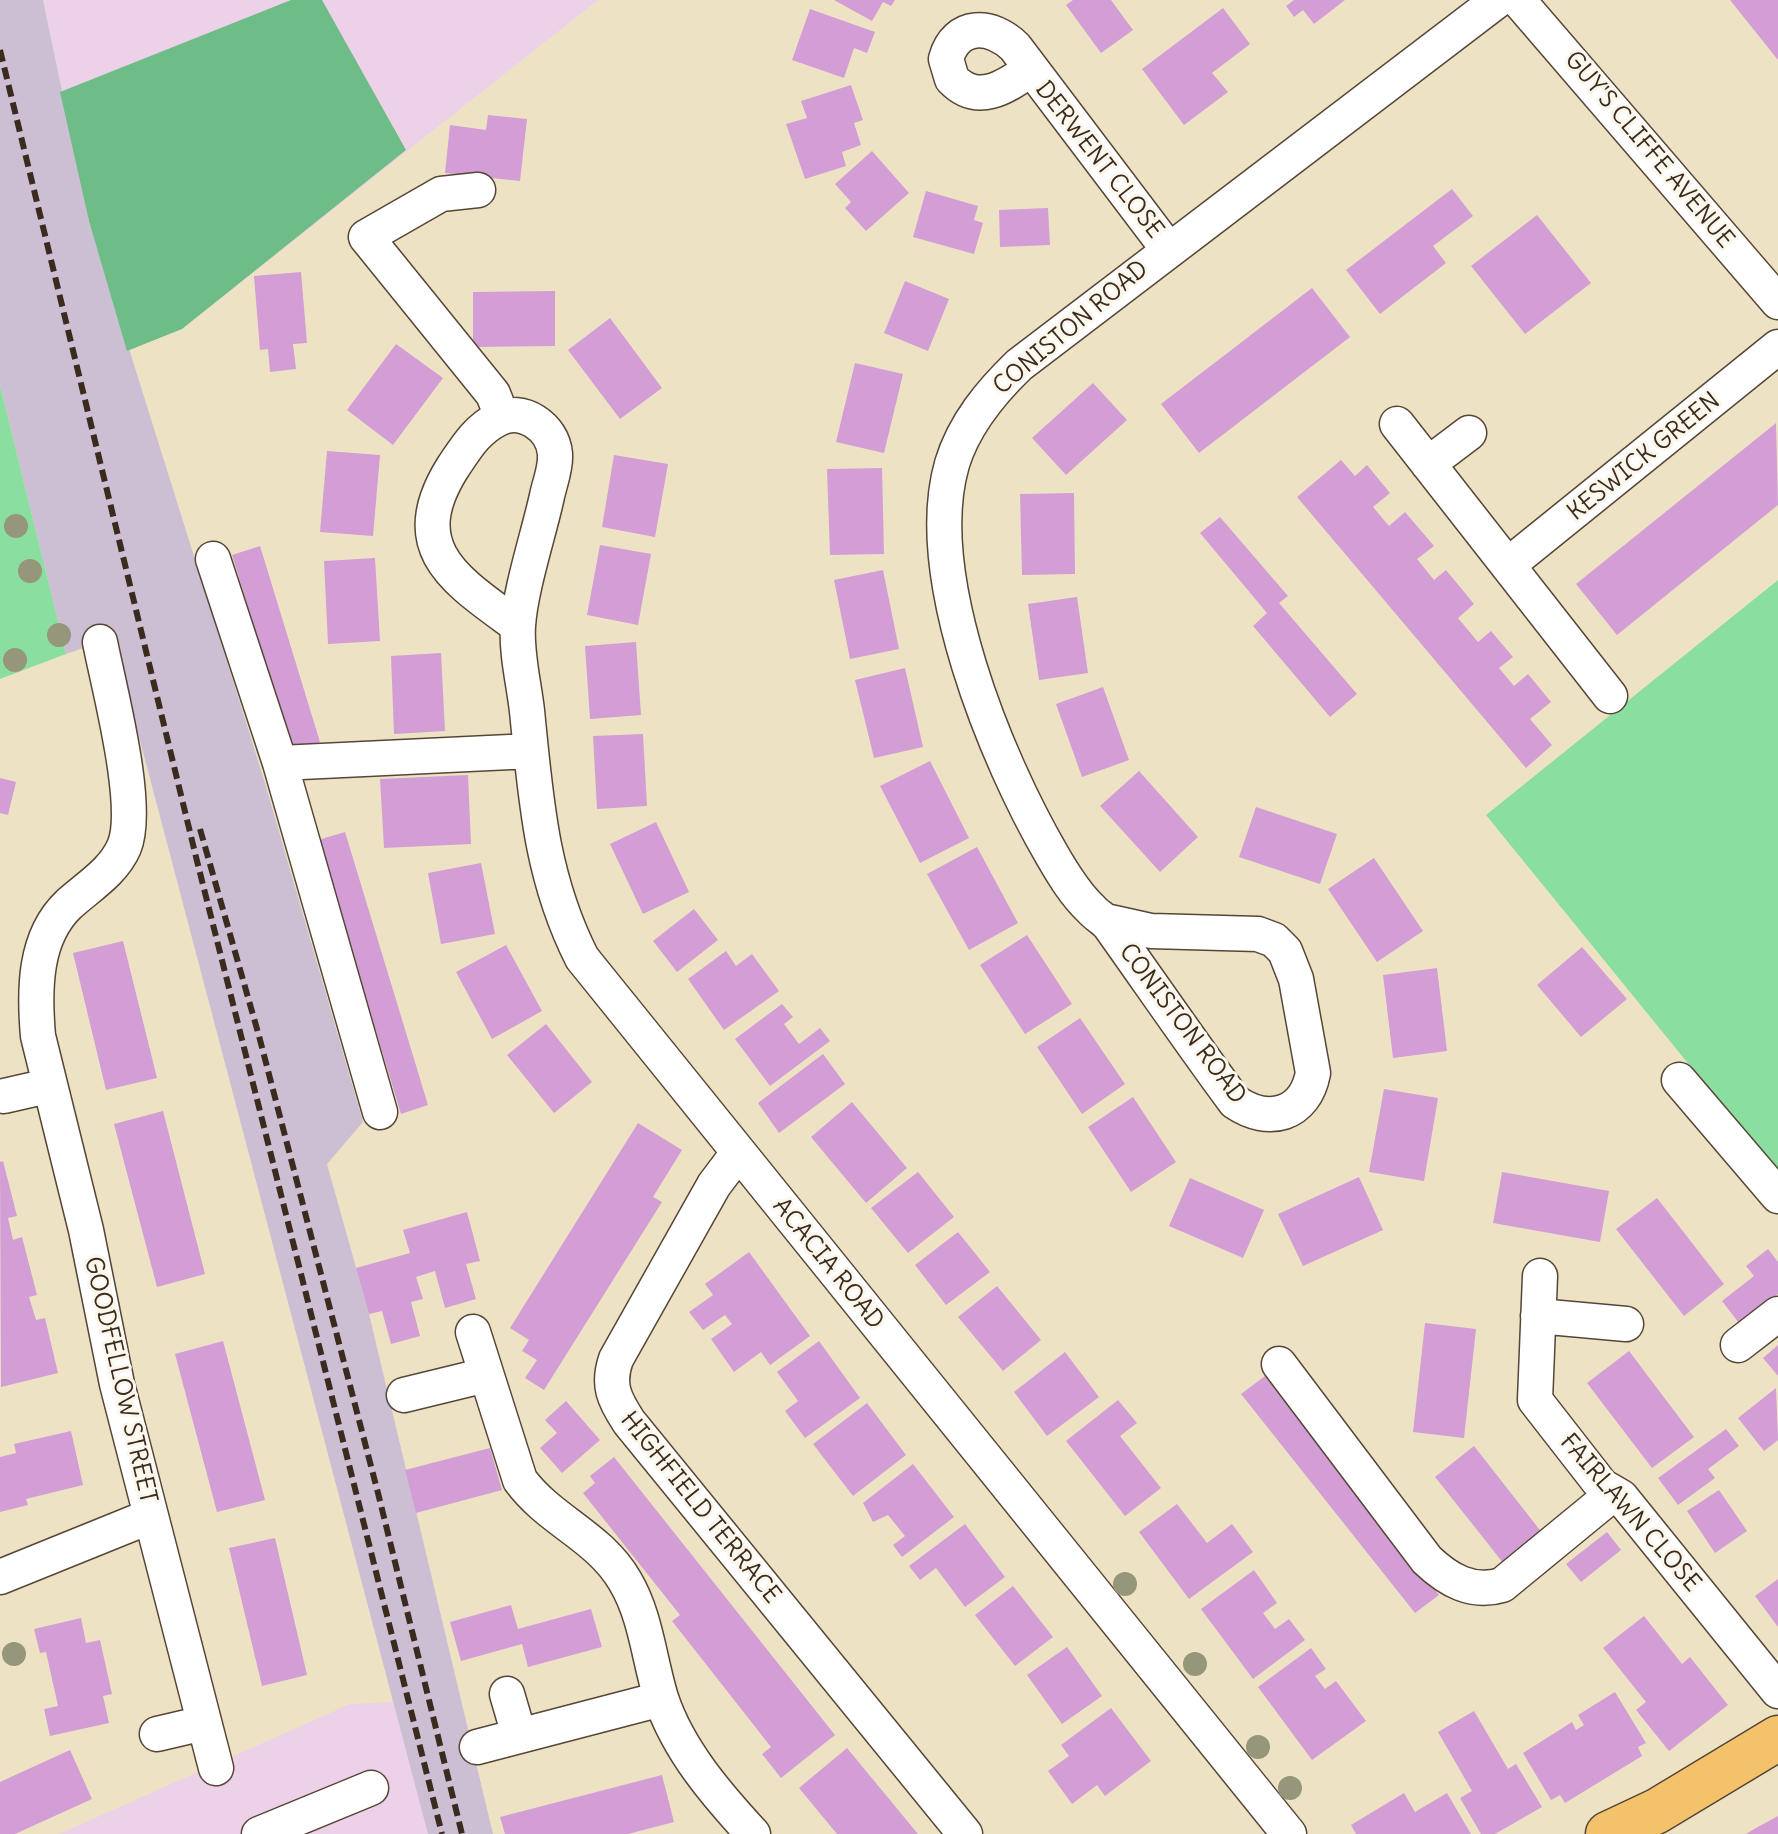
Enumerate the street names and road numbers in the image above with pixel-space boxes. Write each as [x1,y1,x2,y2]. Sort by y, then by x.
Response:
street label: GUY'S CLIFFE AVENUE [1558,46,1740,254]
street label: DERWENT CLOSE [1029,76,1169,244]
street label: CONISTON ROAD [988,255,1154,401]
street label: KESWICK GREEN [1562,387,1726,527]
street label: CONISTON ROAD [1112,938,1252,1110]
street label: ACACIA ROAD [766,1193,890,1335]
street label: GOODFELLOW STREET [78,1254,162,1506]
street label: HIGHFIELD TERRACE [614,1406,786,1610]
street label: FAIRLAWN CLOSE [1554,1428,1706,1598]

